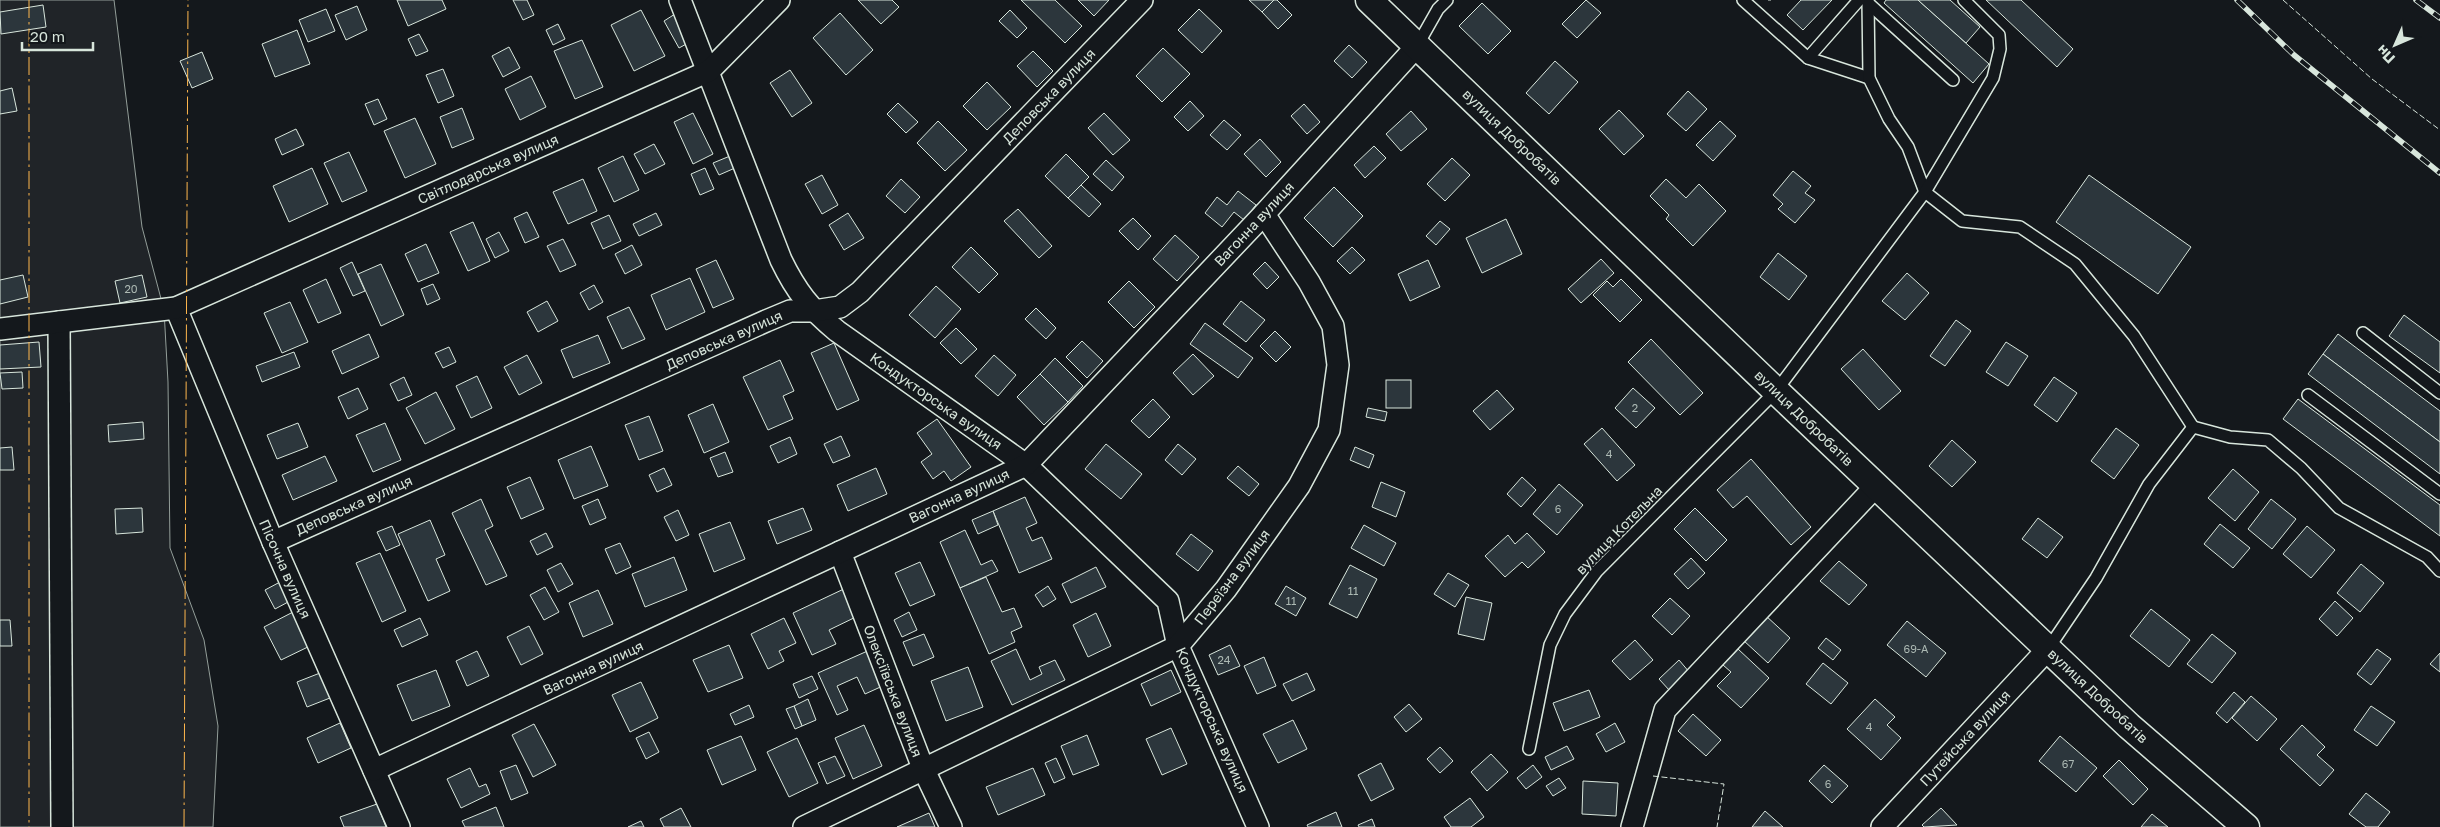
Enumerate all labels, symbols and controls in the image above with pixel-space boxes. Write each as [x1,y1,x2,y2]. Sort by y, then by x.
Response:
scale bar [22,20,94,52]
north arrow [2370,20,2420,70]
text: 20 m [30,27,65,45]
text: Пн [2373,42,2398,67]
street label: Деповська вулиця [999,44,1098,147]
street label: вулиця Добробатів [1459,85,1565,188]
street label: Світлодарська вулиця [415,130,561,207]
street label: Вагонна вулиця [1210,178,1297,269]
house number: 20 [124,282,138,295]
street label: Деповська вулиця [663,306,785,373]
street label: Кондукторська вулиця [867,348,1006,453]
street label: вулиця Добробатів [1751,366,1857,469]
house number: 2 [1632,401,1638,414]
house number: 4 [1606,447,1613,460]
street label: Вагонна вулиця [906,465,1012,526]
street label: Деповська вулиця [293,471,415,538]
street label: вулиця Котельна [1572,482,1665,578]
house number: 6 [1555,502,1562,515]
street label: Пісочна вулиця [256,517,315,621]
street label: Переїзна вулиця [1190,526,1273,628]
house number: 11 [1348,584,1358,597]
house number: 11 [1286,594,1296,607]
street label: Олексіївська вулиця [860,622,927,759]
street label: Вагонна вулиця [540,637,646,698]
house number: 69-А [1904,642,1929,655]
street label: Кондукторська вулиця [1173,644,1252,795]
street label: вулиця Добробатів [2045,645,2152,746]
house number: 24 [1217,653,1231,666]
street label: Путейська вулиця [1916,686,2013,789]
house number: 4 [1866,720,1873,733]
house number: 67 [2062,757,2074,770]
house number: 6 [1825,777,1832,790]

